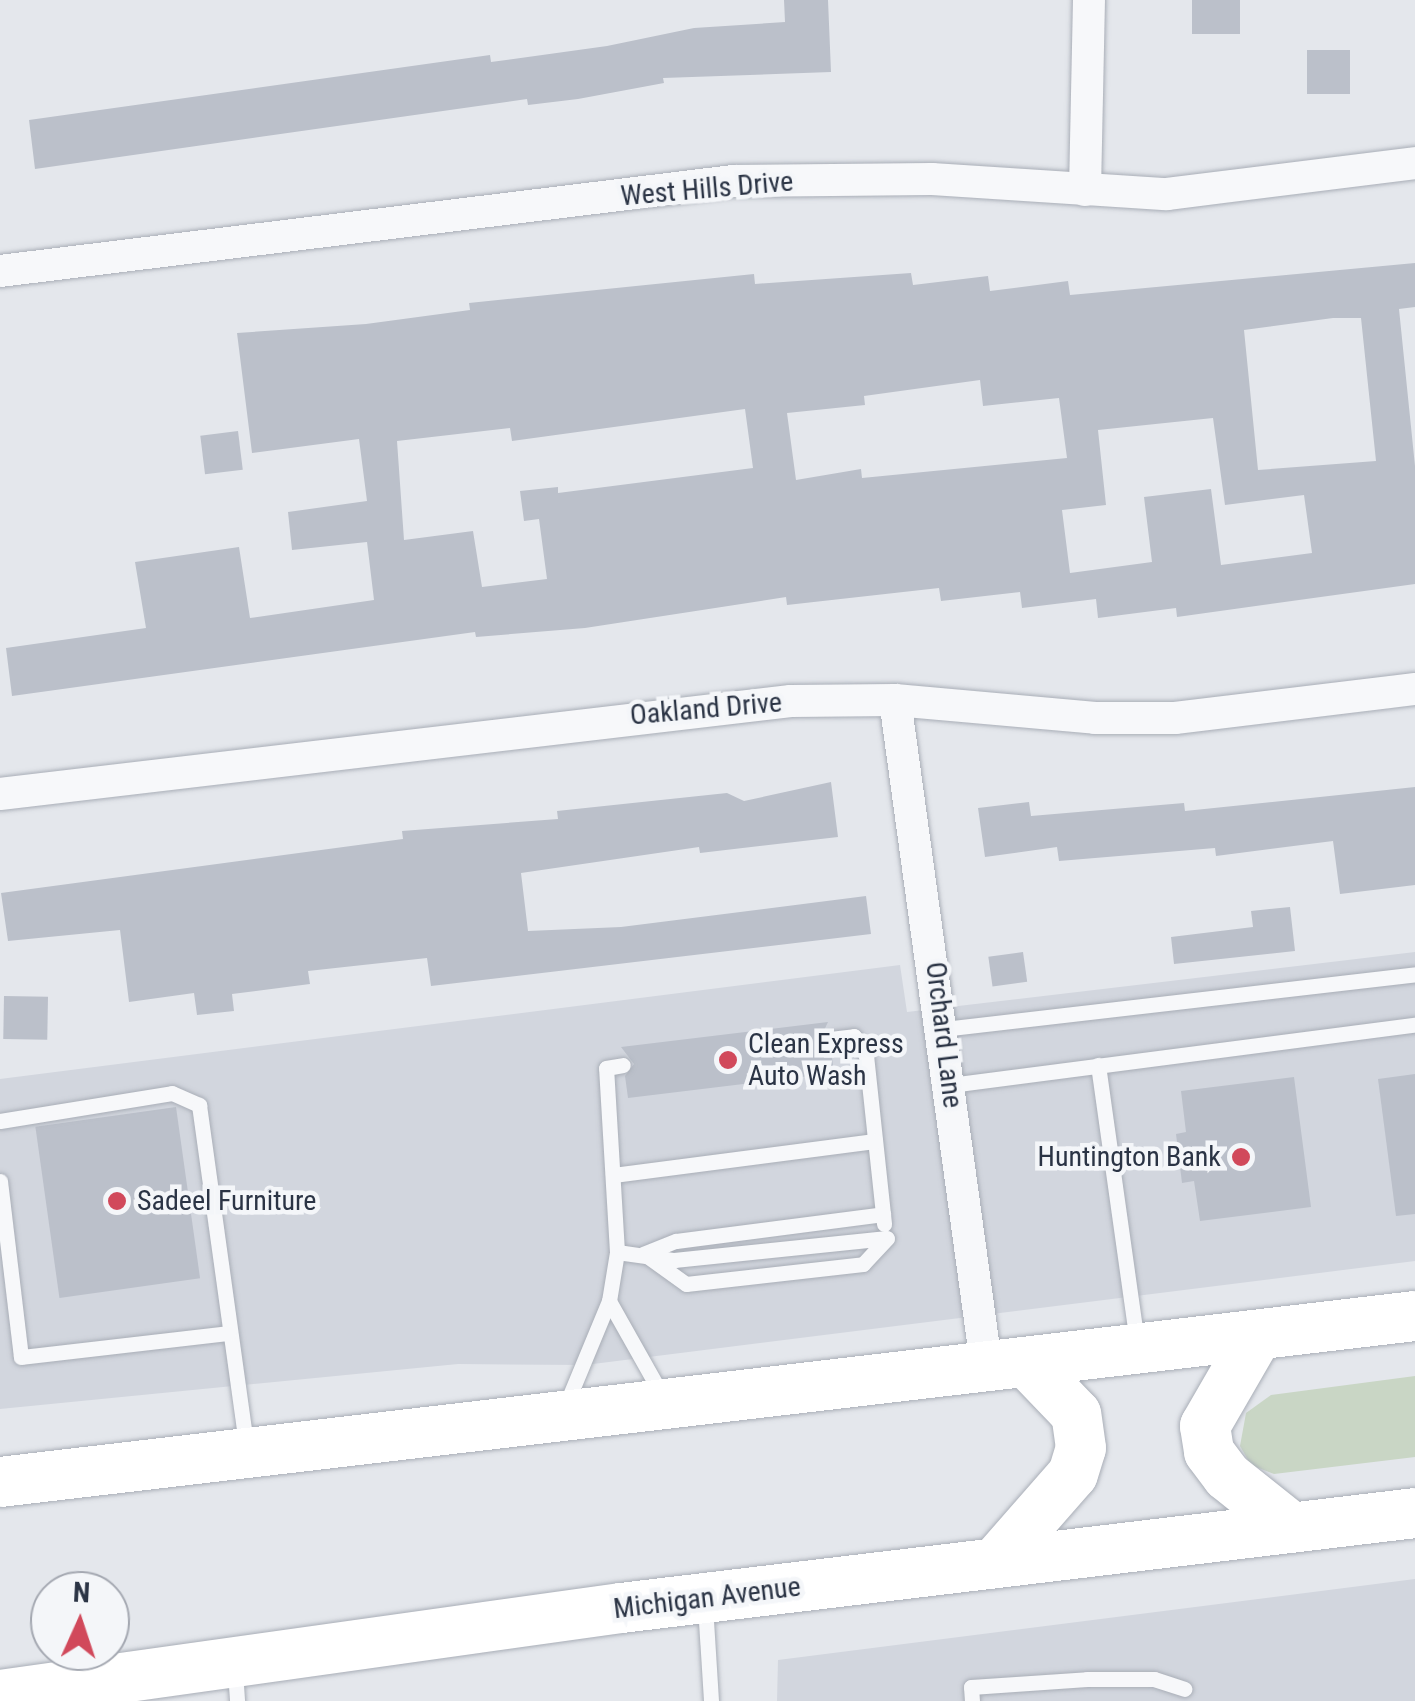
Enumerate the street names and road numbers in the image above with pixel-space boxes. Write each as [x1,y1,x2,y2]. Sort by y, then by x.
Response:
street label: West Hills Drive [619,165,795,213]
street label: Oakland Drive [629,686,783,732]
street label: Orchard Lane [918,960,970,1110]
street label: Michigan Avenue [612,1570,802,1626]

